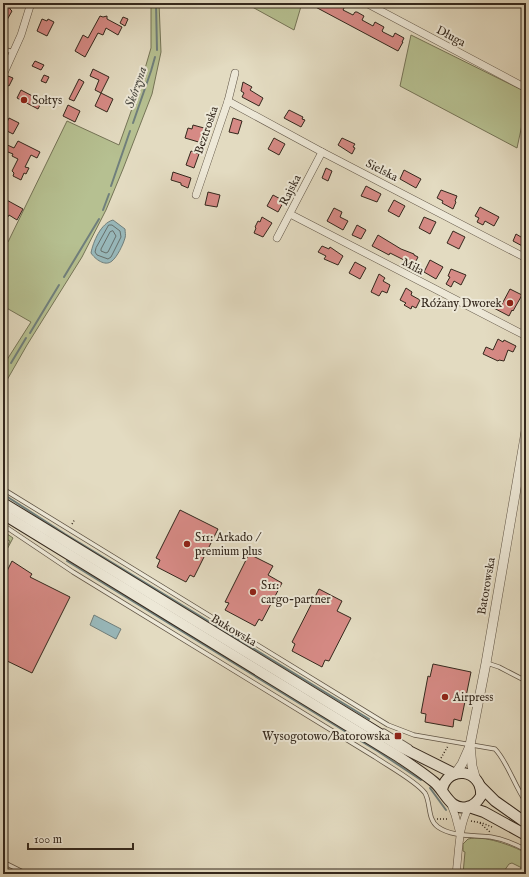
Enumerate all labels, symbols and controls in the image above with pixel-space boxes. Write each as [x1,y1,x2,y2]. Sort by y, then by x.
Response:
street label: Długa [434,23,469,51]
water label: Skórzyna [121,64,151,110]
place label: Sołtys [32,93,62,108]
marker: Sołtys [19,95,29,105]
street label: Beztroska [191,103,222,156]
street label: Sielska [363,156,401,185]
street label: Rajska [276,171,305,208]
street label: Miła [399,255,427,279]
place label: Różany Dworek [421,296,503,311]
marker: Różany Dworek [505,298,515,308]
place label: S11: Arkado / premium plus [195,530,262,560]
marker: S11: Arkado / premium plus [182,539,192,549]
street label: Batorowska [474,555,499,616]
place label: S11: cargo-partner [261,578,331,608]
marker: S11: cargo-partner [248,587,258,597]
street label: Bukowska [208,611,260,650]
place label: Airpress [452,690,494,706]
marker: Airpress [440,692,450,702]
place label: Wysogotowo/Batorowska [262,729,391,744]
marker: Wysogotowo/Batorowska [393,731,403,741]
scale bar [28,825,133,851]
text: 100 m [34,832,62,847]

